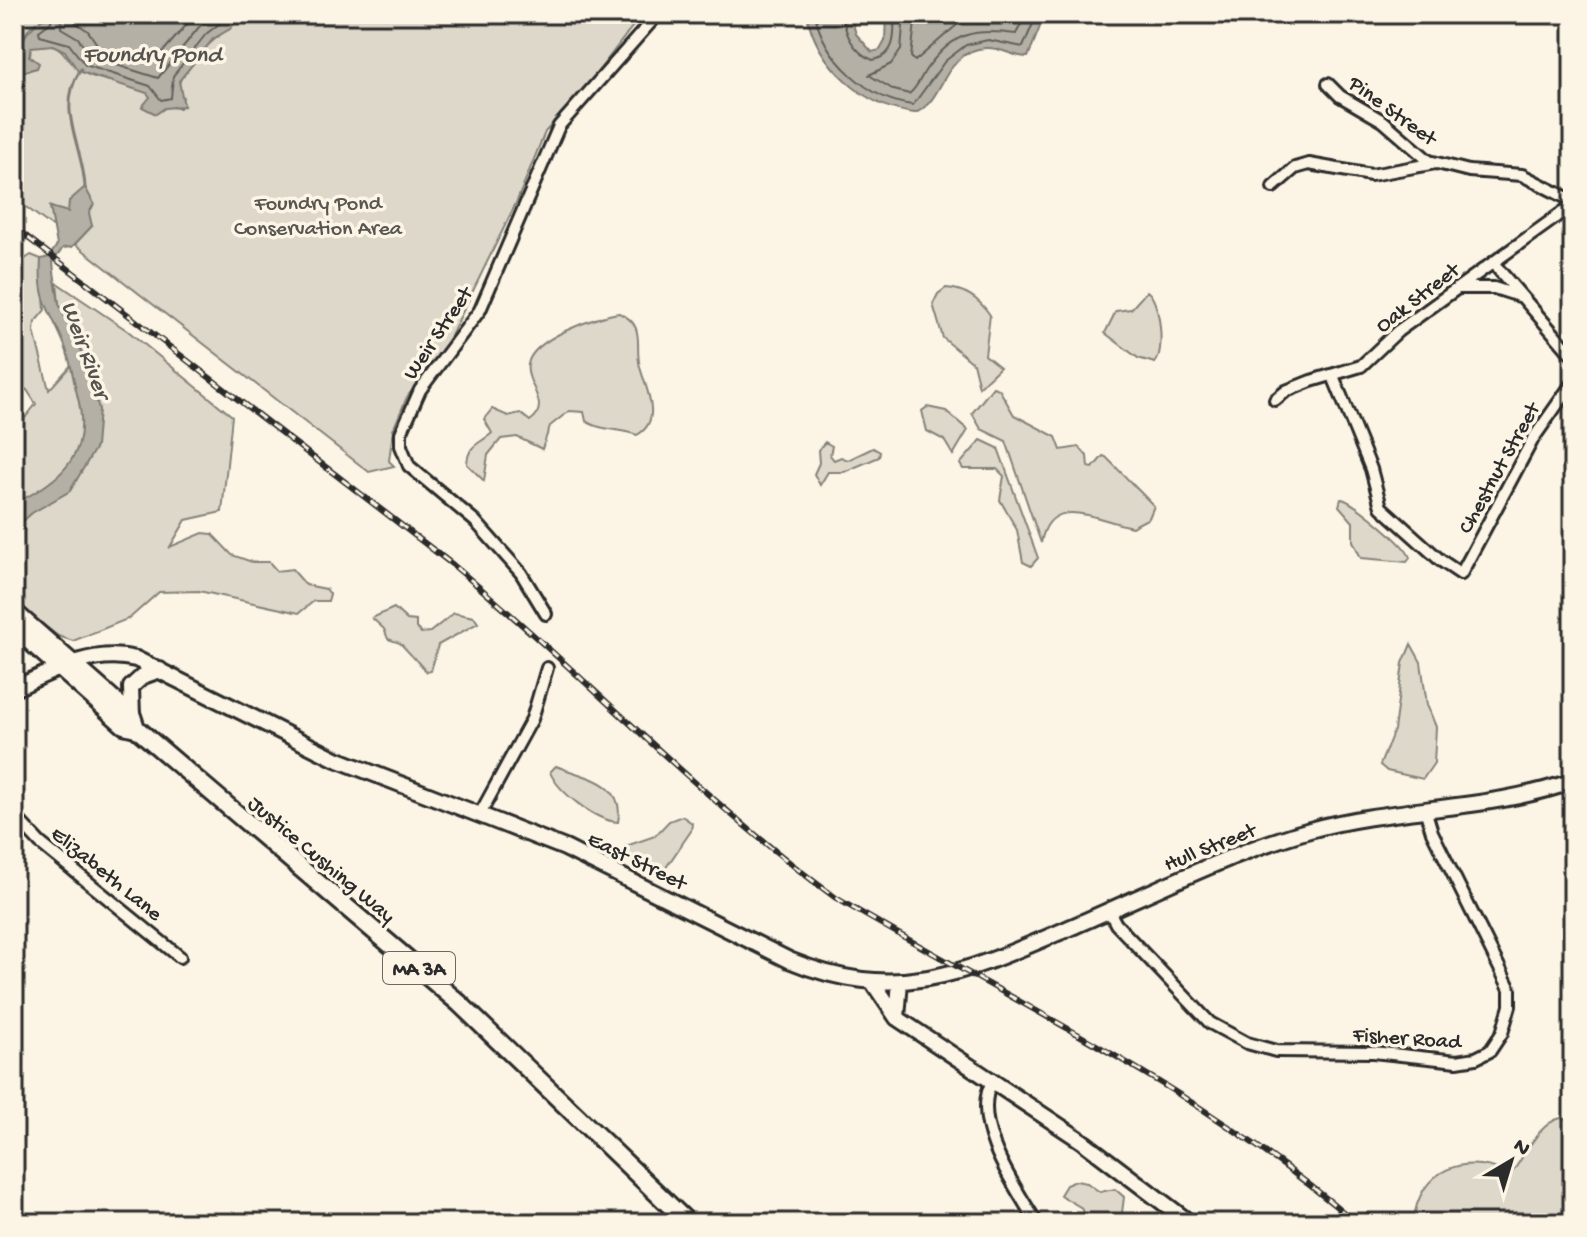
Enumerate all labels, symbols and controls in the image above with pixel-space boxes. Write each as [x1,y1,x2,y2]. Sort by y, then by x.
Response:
water label: Foundry Pond [83,42,224,71]
street label: Pine Street [1342,71,1442,154]
park label: Foundry Pond Conservation Area [234,192,403,243]
street label: Oak Street [1371,257,1467,340]
street label: Weir Street [399,281,481,386]
water label: Weir River [53,298,116,407]
street label: Chestnut Street [1454,397,1548,539]
street label: Justice Cushing Way [241,792,400,930]
street label: Hull Street [1161,818,1262,879]
street label: Elizabeth Lane [44,822,167,928]
street label: East Street [583,827,692,899]
road number: MA 3A [383,952,455,984]
street label: Fisher Road [1351,1023,1464,1057]
north arrow [1471,1121,1551,1201]
text: N [1507,1134,1535,1163]

